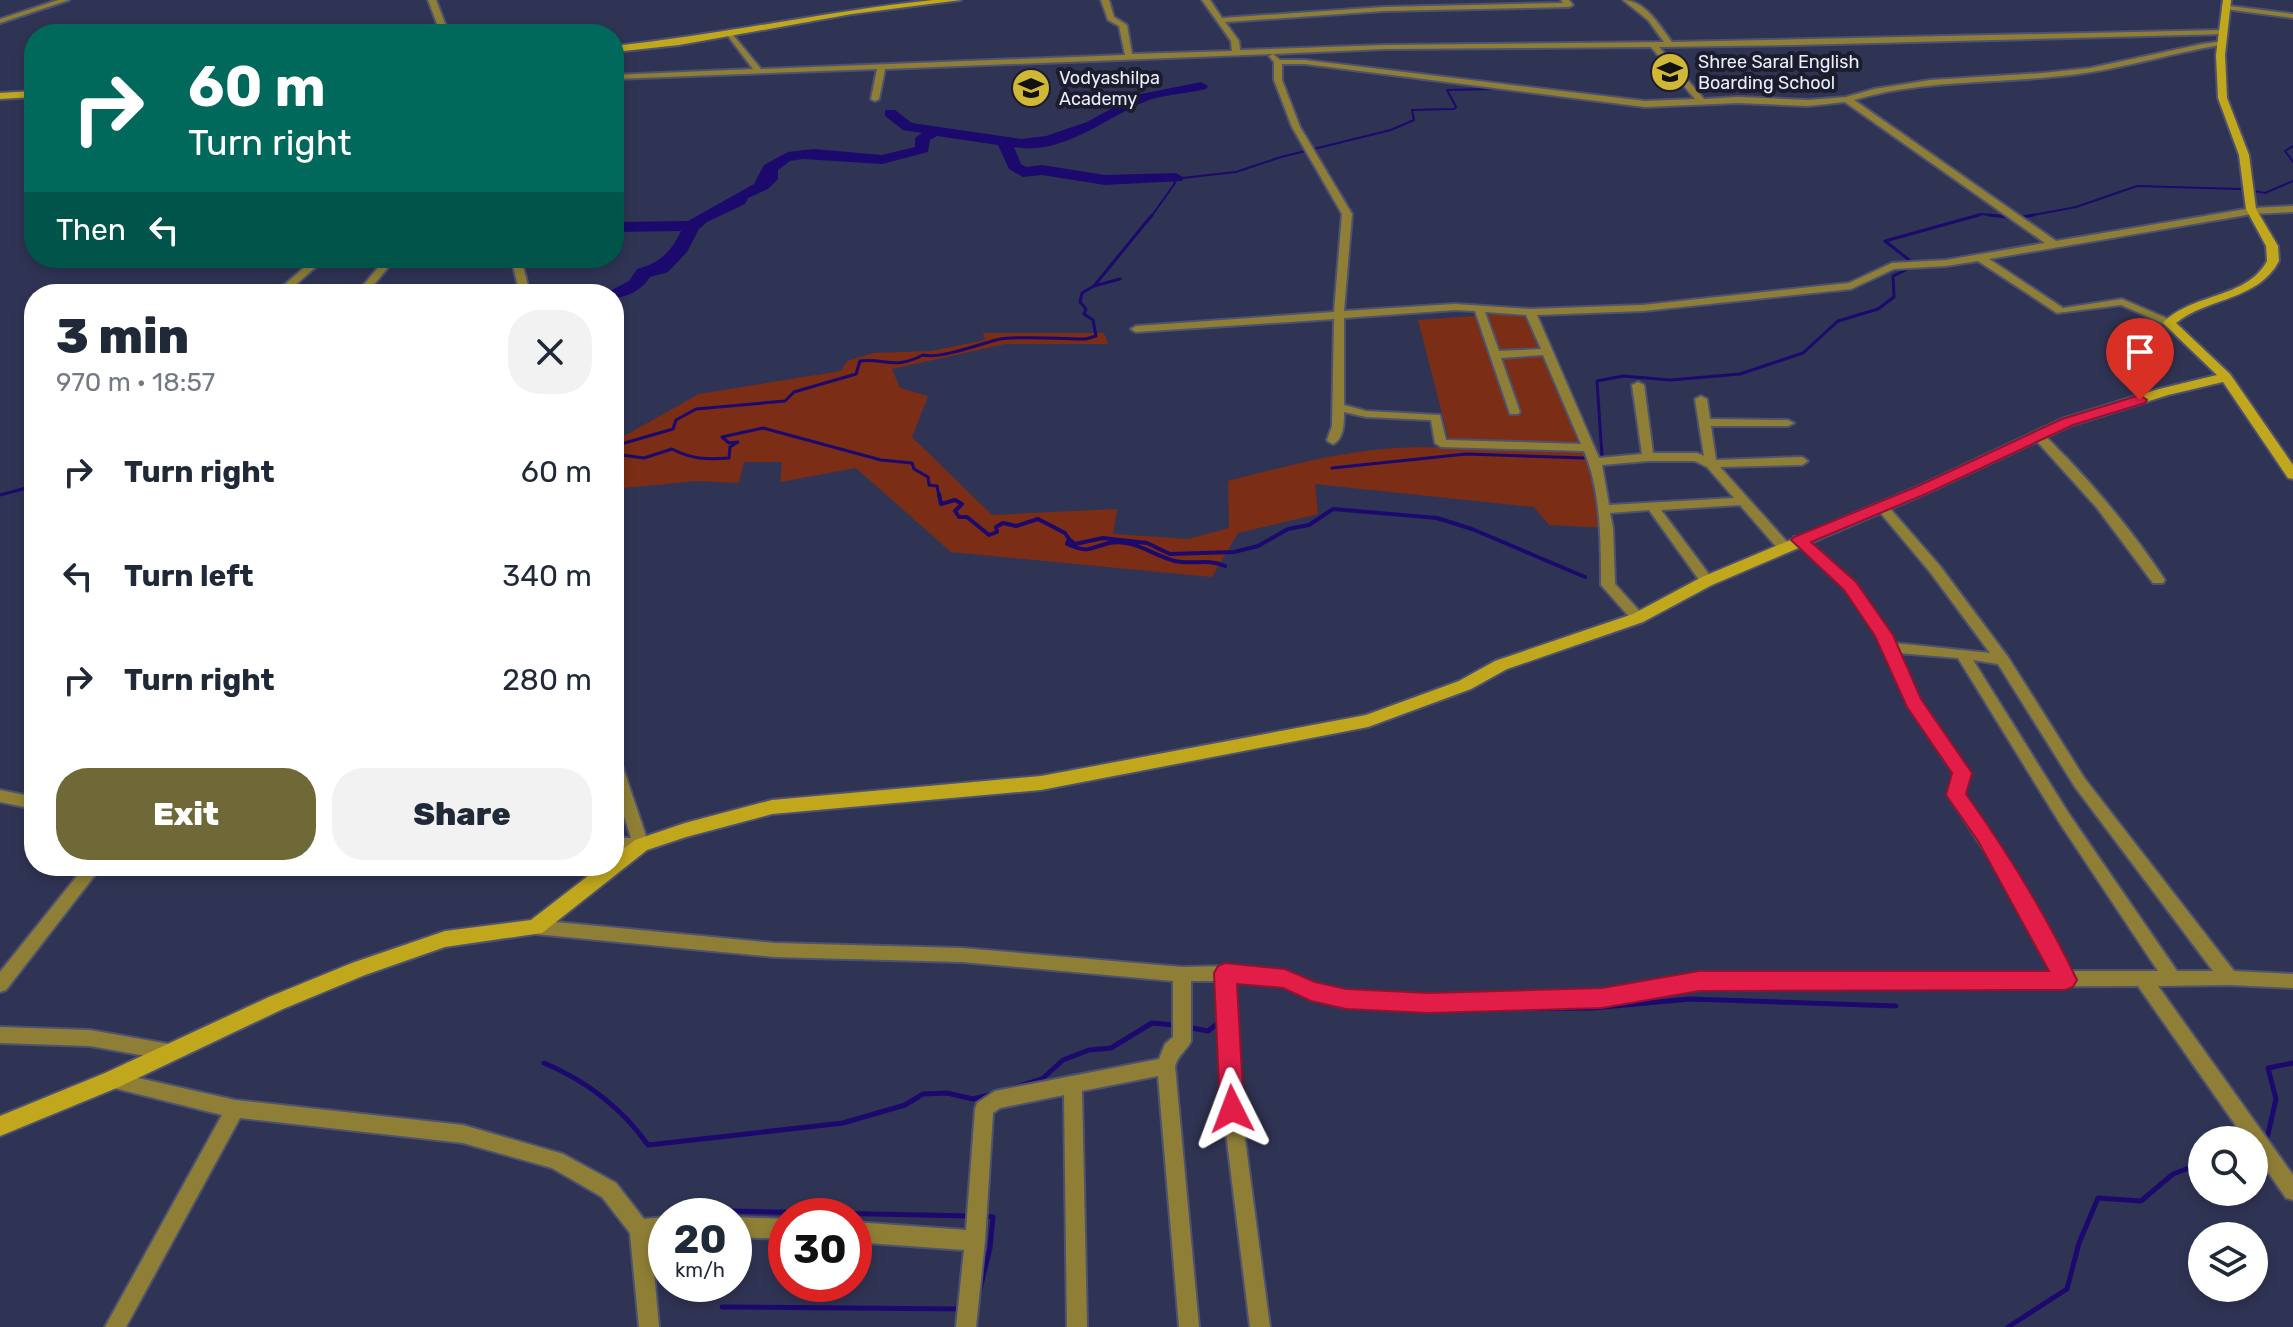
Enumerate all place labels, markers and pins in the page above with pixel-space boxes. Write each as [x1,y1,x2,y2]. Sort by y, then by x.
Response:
school or university icon: Shree Saral English Boarding School [1649,51,1691,93]
place label: Shree Saral English Boarding School [1698,51,1859,94]
school or university icon: Vodyashilpa Academy [1010,67,1052,109]
place label: Vodyashilpa Academy [1059,67,1160,110]
pin [2106,318,2174,400]

